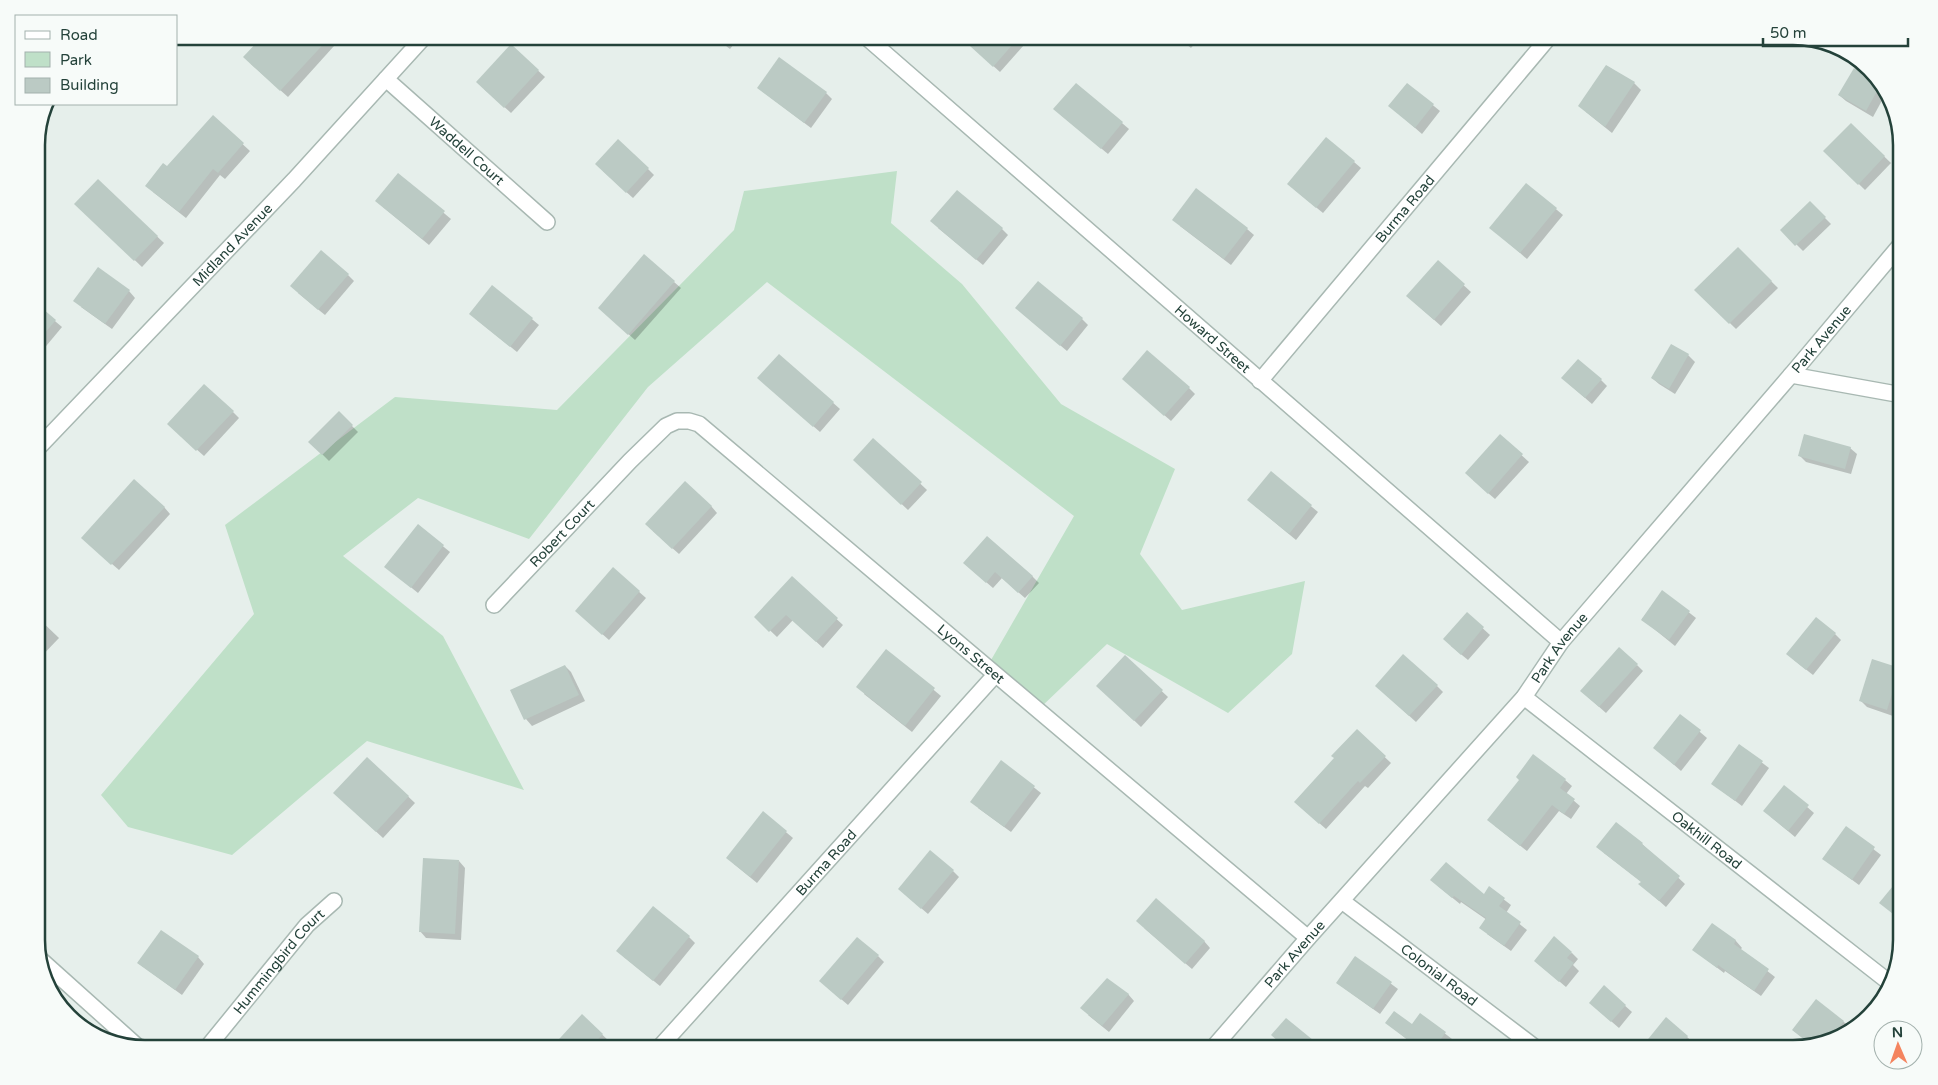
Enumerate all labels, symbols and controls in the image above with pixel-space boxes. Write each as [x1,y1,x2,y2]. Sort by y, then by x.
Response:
legend [15,15,178,105]
scale bar [1763,15,1908,47]
text: 50 m [1770,24,1807,42]
text: Road [60,26,98,44]
text: Park [60,51,92,69]
text: Building [60,76,119,94]
street label: Waddell Court [426,113,508,189]
street label: Burma Road [1372,171,1438,246]
street label: Midland Avenue [189,200,276,290]
street label: Howard Street [1171,301,1255,377]
street label: Park Avenue [1788,302,1855,377]
street label: Robert Court [526,495,598,570]
street label: Park Avenue [1527,609,1591,686]
street label: Lyons Street [934,620,1009,687]
street label: Oakhill Road [1668,807,1745,873]
street label: Burma Road [792,826,860,899]
street label: Hummingbird Court [229,905,328,1017]
street label: Park Avenue [1261,917,1328,991]
street label: Colonial Road [1397,940,1481,1009]
north arrow [1873,1020,1923,1070]
text: N [1892,1024,1903,1041]

